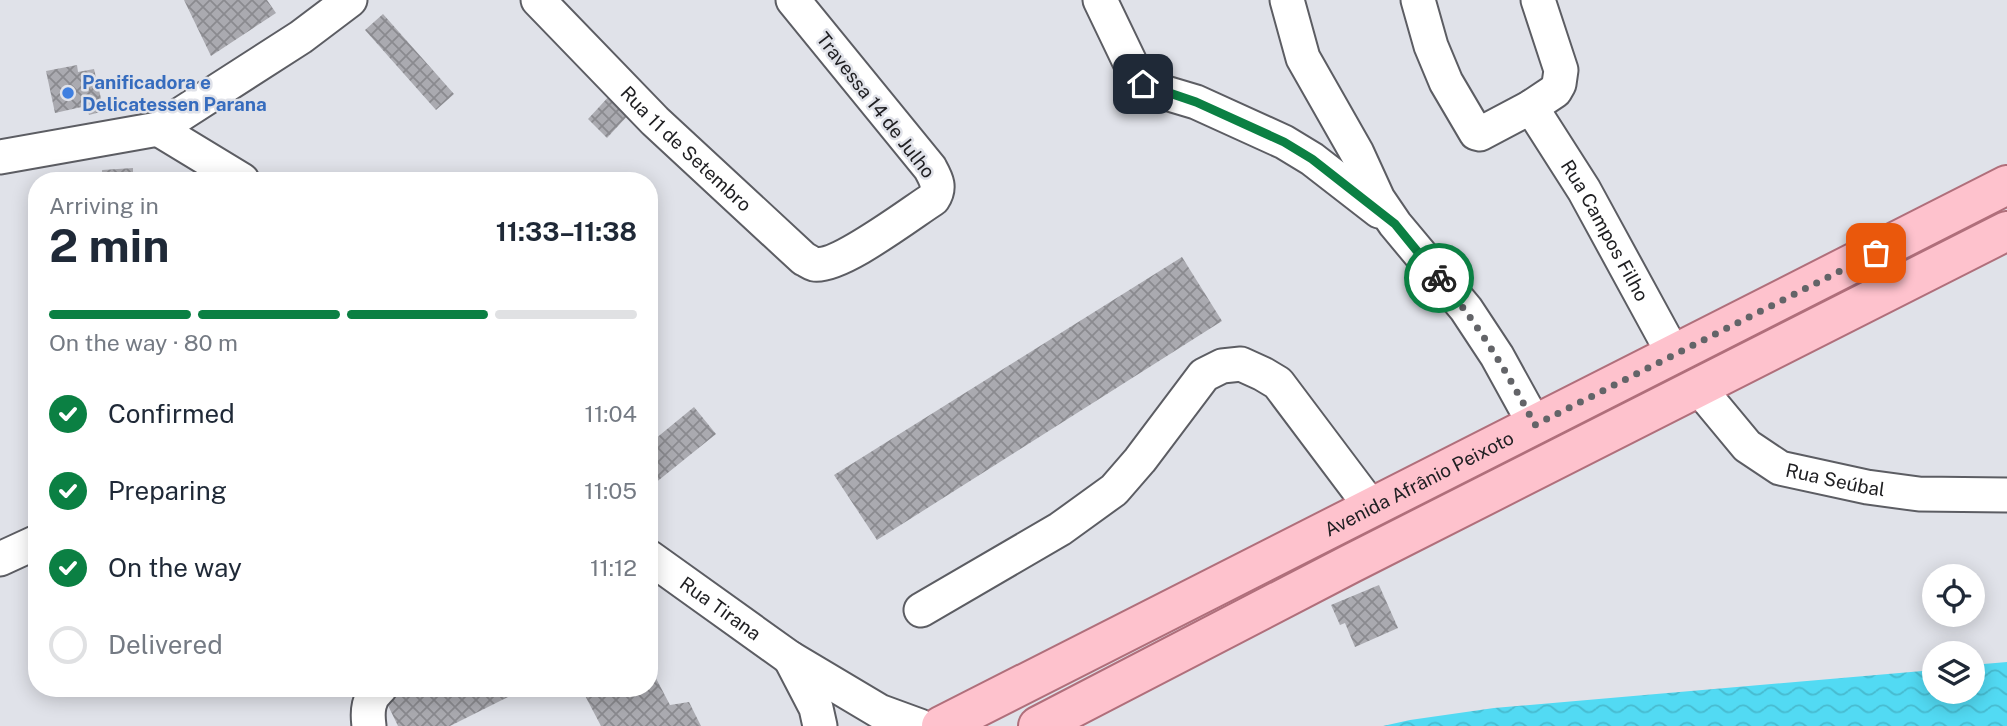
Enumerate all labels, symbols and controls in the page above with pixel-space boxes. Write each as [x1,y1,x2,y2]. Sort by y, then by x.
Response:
street label: Travessa 14 de Julho [812,28,940,182]
pin [1113,54,1173,114]
icon: home [1124,65,1162,103]
place label: Panificadora e Delicatessen Parana [82,71,267,115]
street label: Rua 11 de Setembro [616,81,756,216]
marker: Panificadora e Delicatessen Parana [60,85,76,101]
street label: Rua Campos Filho [1557,156,1653,305]
text: Arriving in [49,192,159,219]
text: 11:33–11:38 [496,216,637,247]
text: 2 min [49,218,169,272]
pin [1846,223,1906,283]
icon: bag [1857,234,1895,272]
courier [1404,243,1474,313]
icon: bike [1420,259,1458,297]
text: On the way · 80 m [49,329,238,356]
icon: check [49,395,87,433]
text: Confirmed [108,398,235,429]
text: 11:04 [585,400,637,427]
street label: Avenida Afrânio Peixoto [1321,426,1517,541]
street label: Rua Seúbal [1784,459,1886,500]
icon: check [49,472,87,510]
text: Preparing [108,475,227,506]
text: 11:05 [584,477,637,504]
icon: check [49,549,87,587]
text: On the way [108,552,242,583]
text: 11:12 [590,554,637,581]
map controls [1922,564,1985,704]
button: locate [1922,564,1985,627]
street label: Rua Tirana [676,572,765,645]
text: Delivered [108,629,223,660]
button: layers [1922,641,1985,704]

